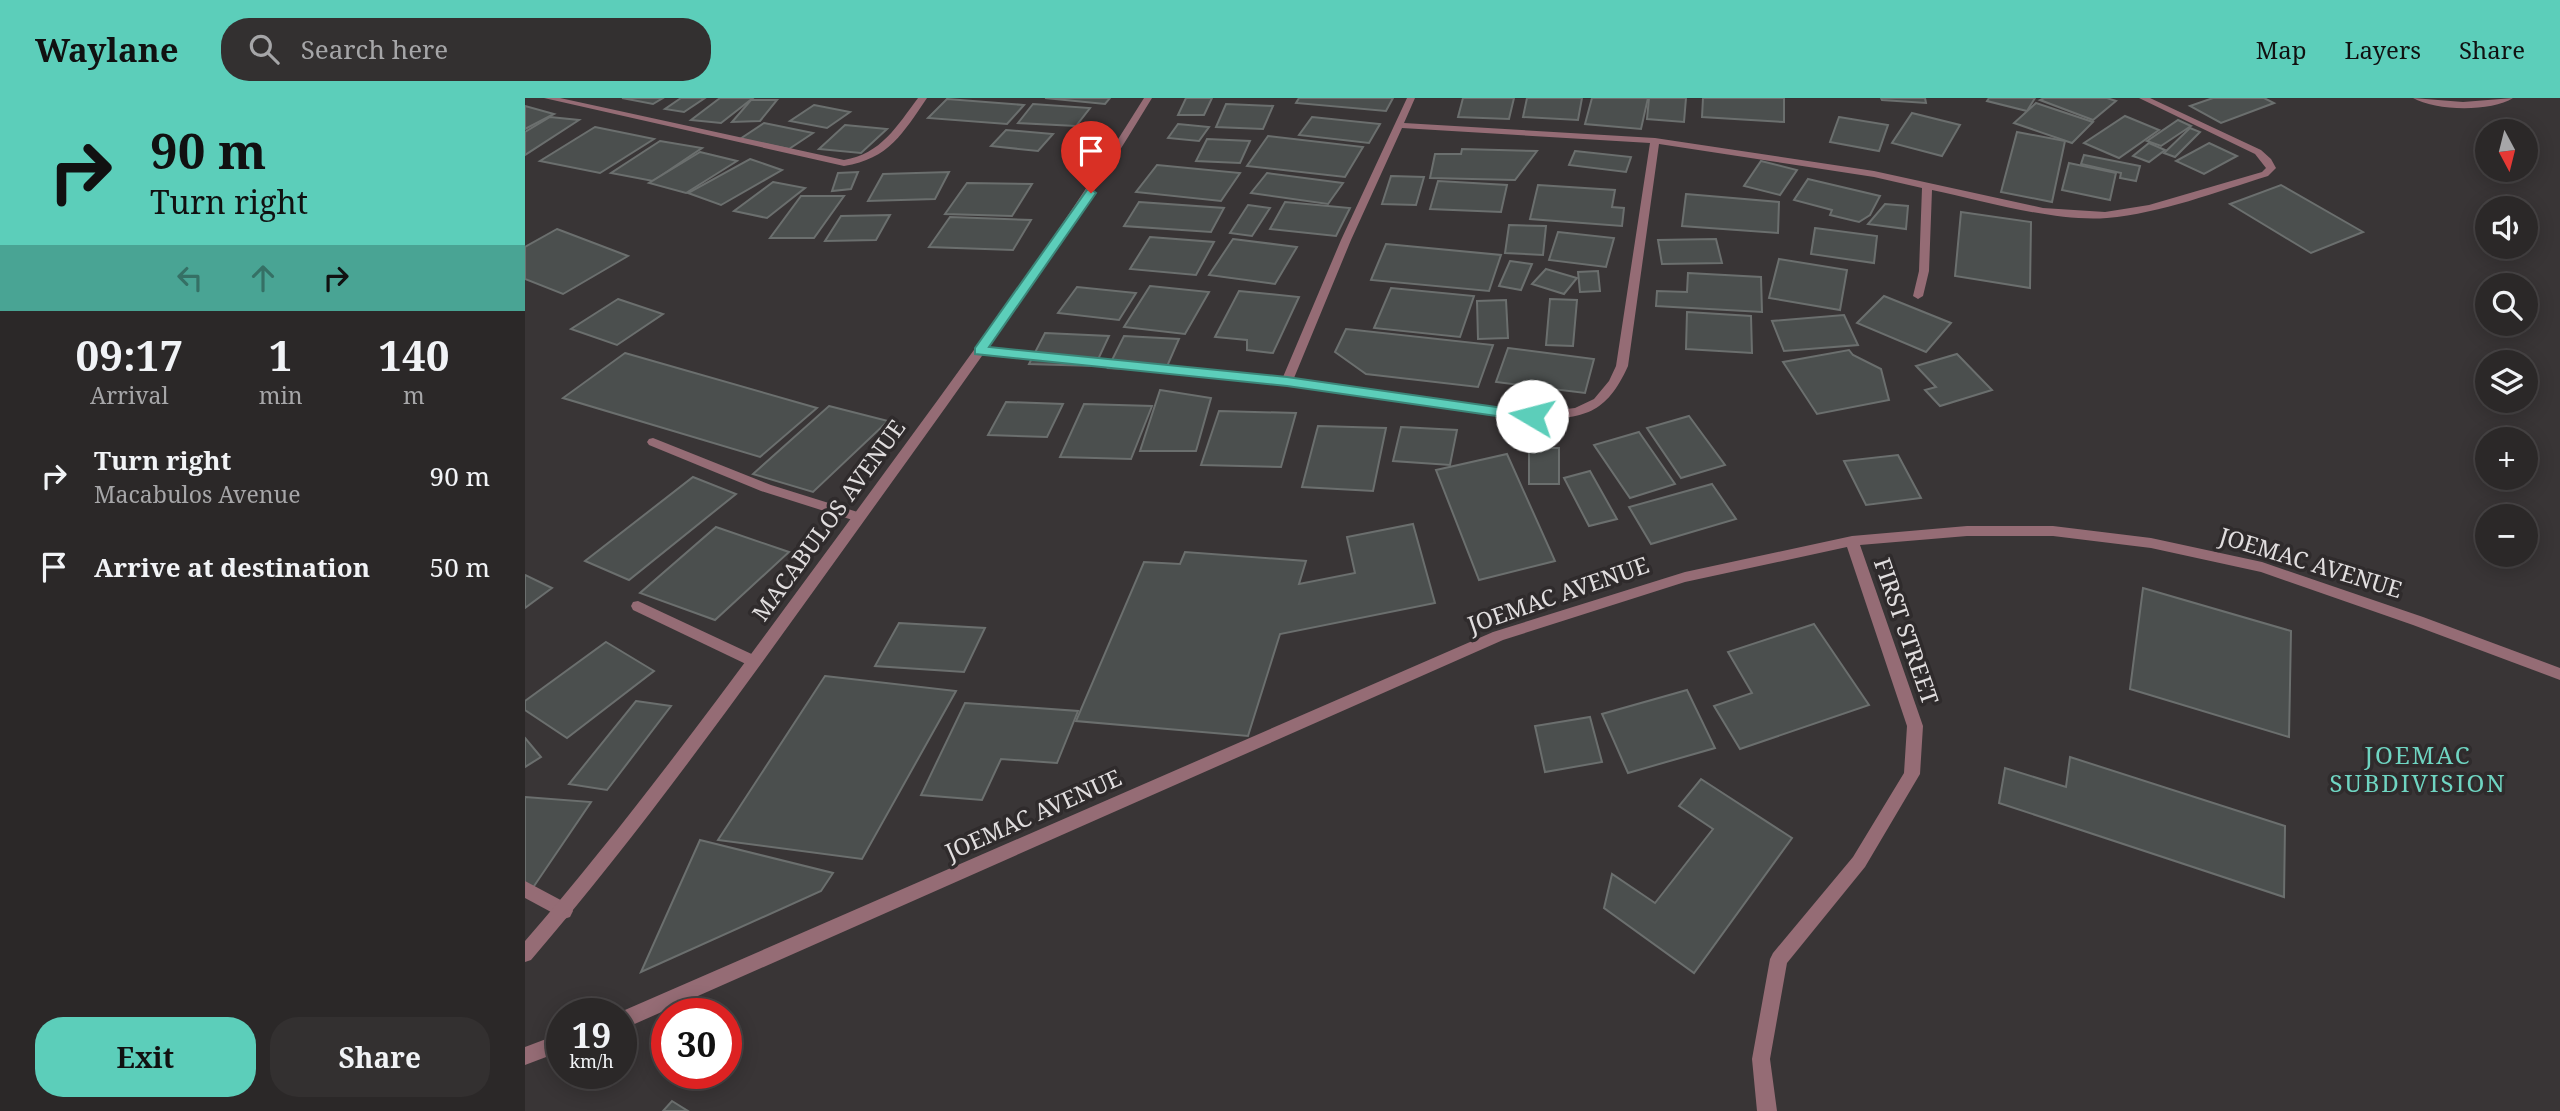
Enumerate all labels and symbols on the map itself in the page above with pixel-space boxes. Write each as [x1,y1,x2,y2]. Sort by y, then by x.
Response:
north arrow [2475,119,2537,182]
pin [1061,121,1121,193]
position arrow [1495,379,1569,453]
street label: MACABULOS AVENUE [744,413,912,627]
street label: JOEMAC AVENUE [2215,519,2406,605]
street label: JOEMAC AVENUE [1462,548,1653,640]
street label: FIRST STREET [1867,553,1947,709]
district label: JOEMAC SUBDIVISION [2329,738,2507,799]
street label: JOEMAC AVENUE [939,761,1126,868]
speed limit sign: 30 [651,998,742,1089]

